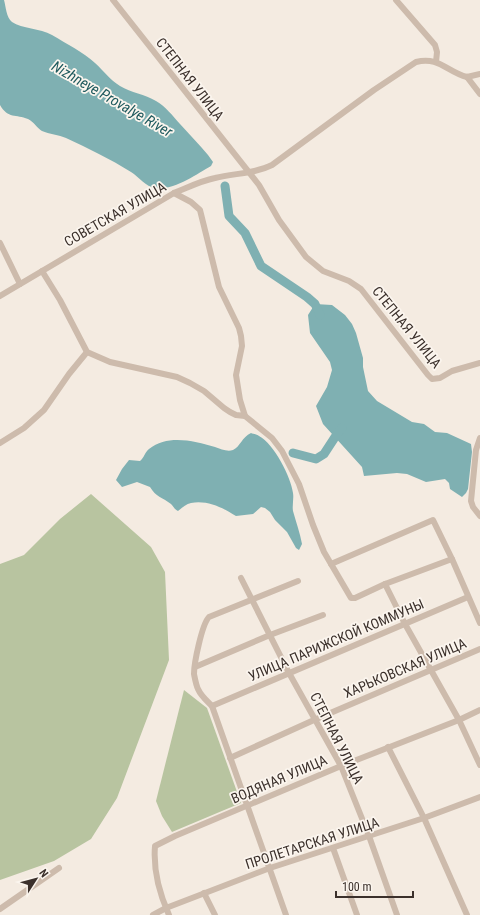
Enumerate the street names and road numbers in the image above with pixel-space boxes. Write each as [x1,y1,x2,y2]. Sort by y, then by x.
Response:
street label: СТЕПНАЯ УЛИЦА [153,35,227,123]
street label: СОВЕТСКАЯ УЛИЦА [61,178,169,250]
street label: СТЕПНАЯ УЛИЦА [369,283,445,371]
street label: УЛИЦА ПАРИЖСКОЙ КОММУНЫ [246,596,426,684]
street label: ХАРЬКОВСКАЯ УЛИЦА [341,635,469,701]
street label: СТЕПНАЯ УЛИЦА [307,690,367,786]
street label: ВОДЯНАЯ УЛИЦА [229,752,329,806]
street label: ПРОЛЕТАРСКАЯ УЛИЦА [243,814,381,872]

